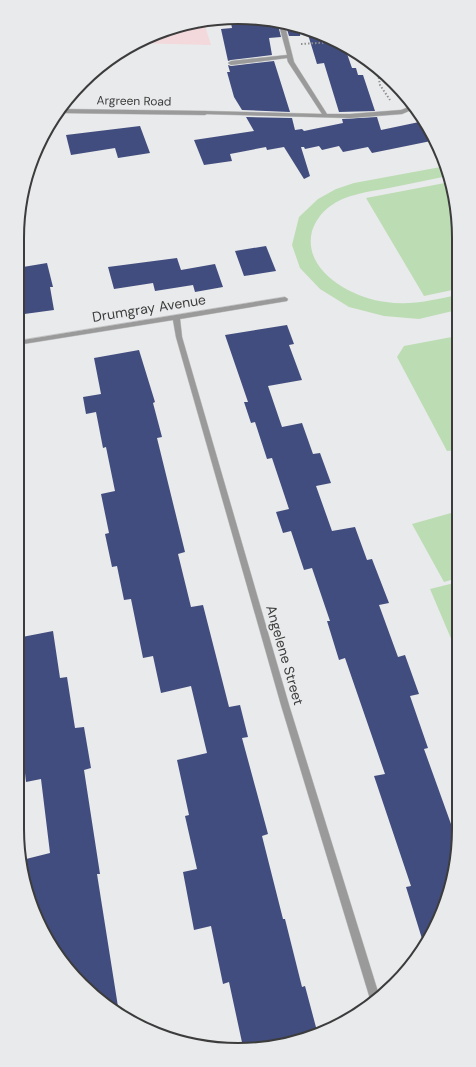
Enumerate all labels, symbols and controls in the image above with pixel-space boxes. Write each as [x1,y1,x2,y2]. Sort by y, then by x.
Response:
street label: Argreen Road [96,92,172,110]
street label: Drumgray Avenue [91,290,207,326]
street label: Angelene Street [262,603,308,707]

